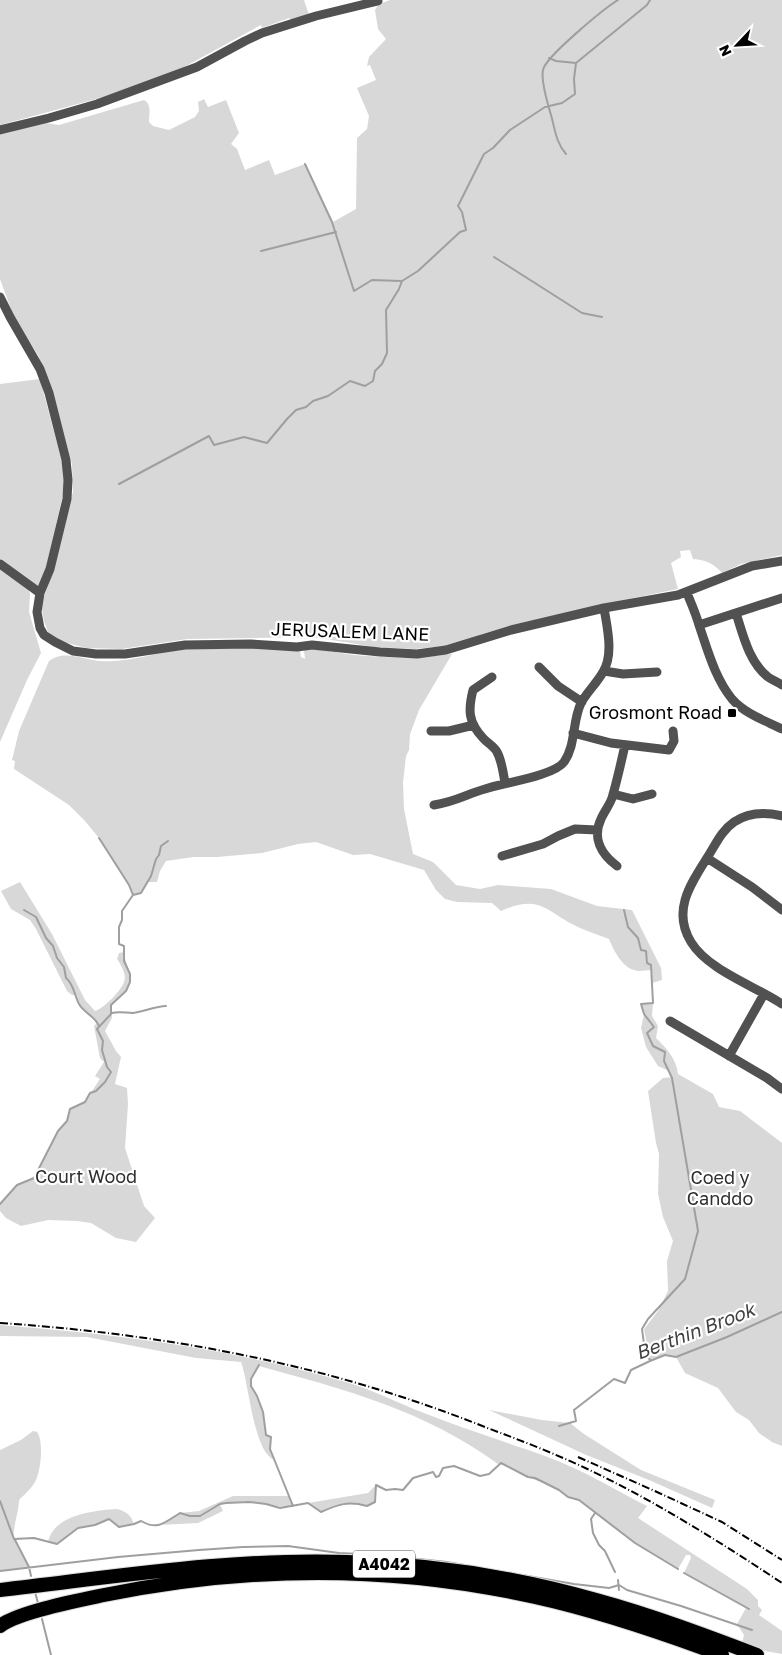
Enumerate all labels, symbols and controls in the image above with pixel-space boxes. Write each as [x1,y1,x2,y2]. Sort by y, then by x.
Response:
north arrow [712,20,762,70]
text: N [715,42,735,59]
street label: JERUSALEM LANE [271,617,430,645]
place label: Grosmont Road [589,701,722,723]
marker: Grosmont Road [726,707,738,719]
park label: Court Wood [35,1165,137,1187]
park label: Coed y Canddo [687,1166,753,1209]
water label: Berthin Brook [632,1296,760,1364]
road number: A4042 [353,1550,415,1578]

